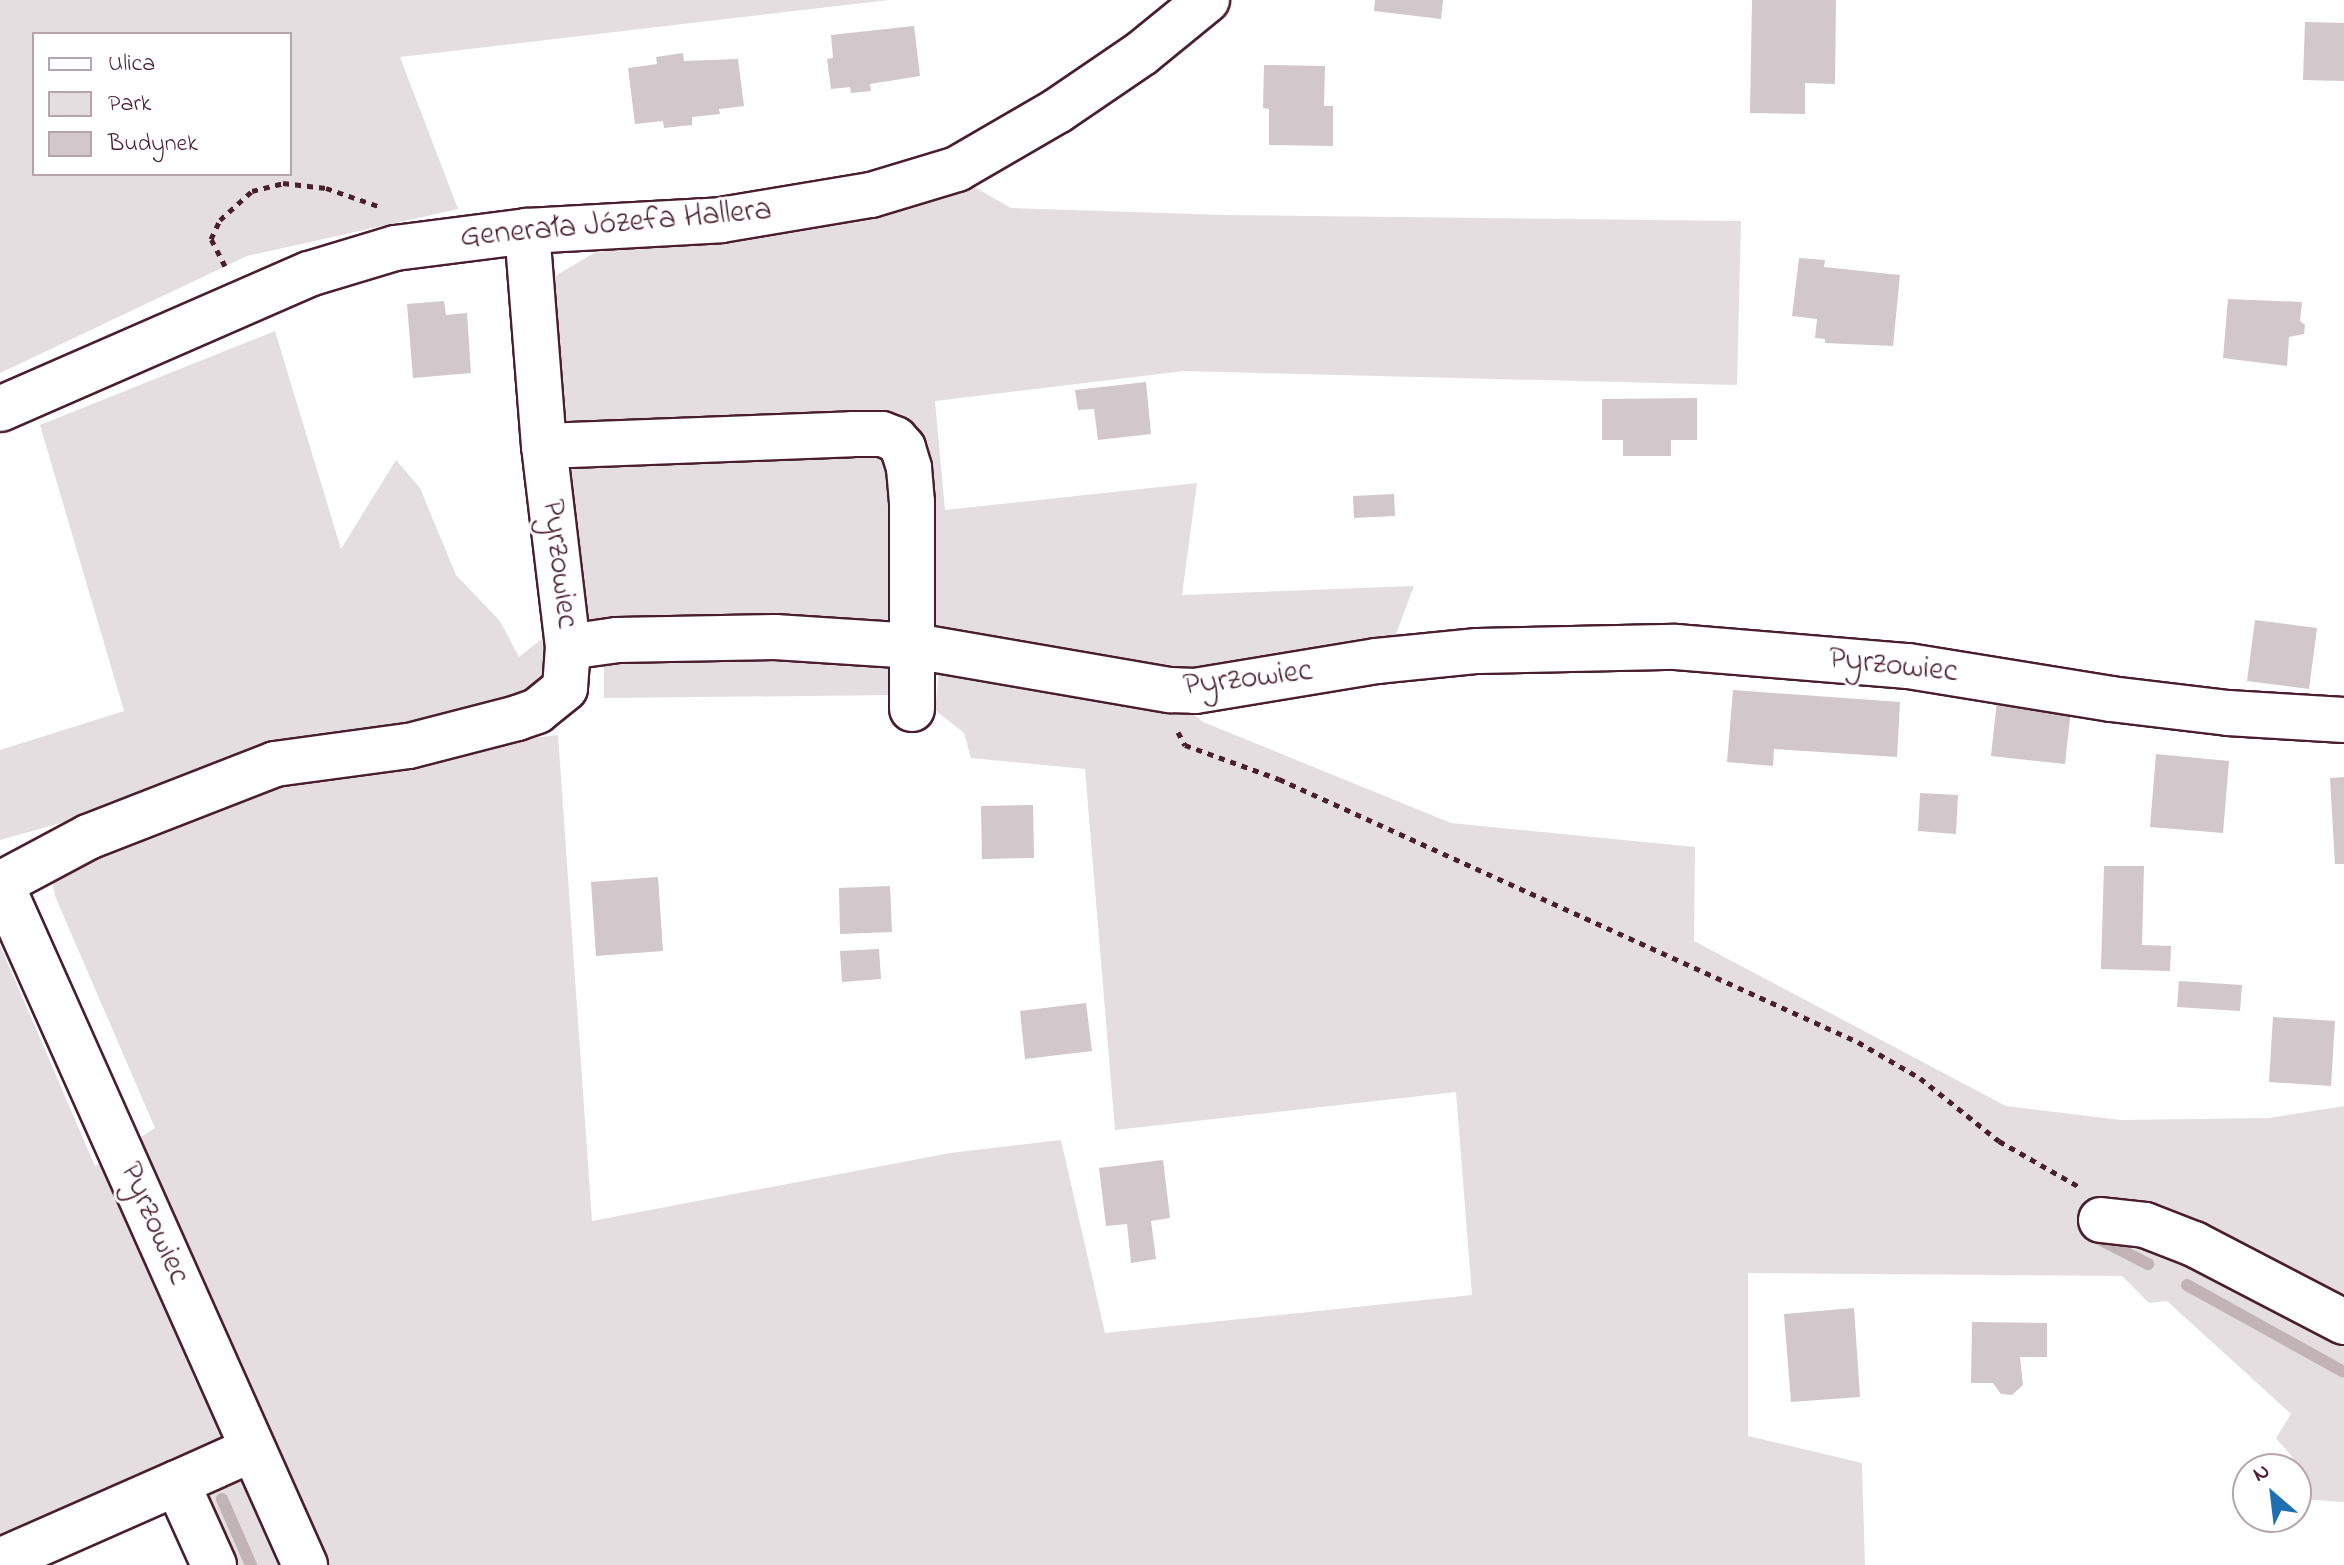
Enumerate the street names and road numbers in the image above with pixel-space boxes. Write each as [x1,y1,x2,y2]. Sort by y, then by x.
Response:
street label: Generała Józefa Hallera [459,192,773,258]
street label: Pyrzowiec [531,497,585,631]
street label: Pyrzowiec [1827,641,1959,693]
street label: Pyrzowiec [1181,653,1315,707]
street label: Pyrzowiec [109,1157,197,1291]

